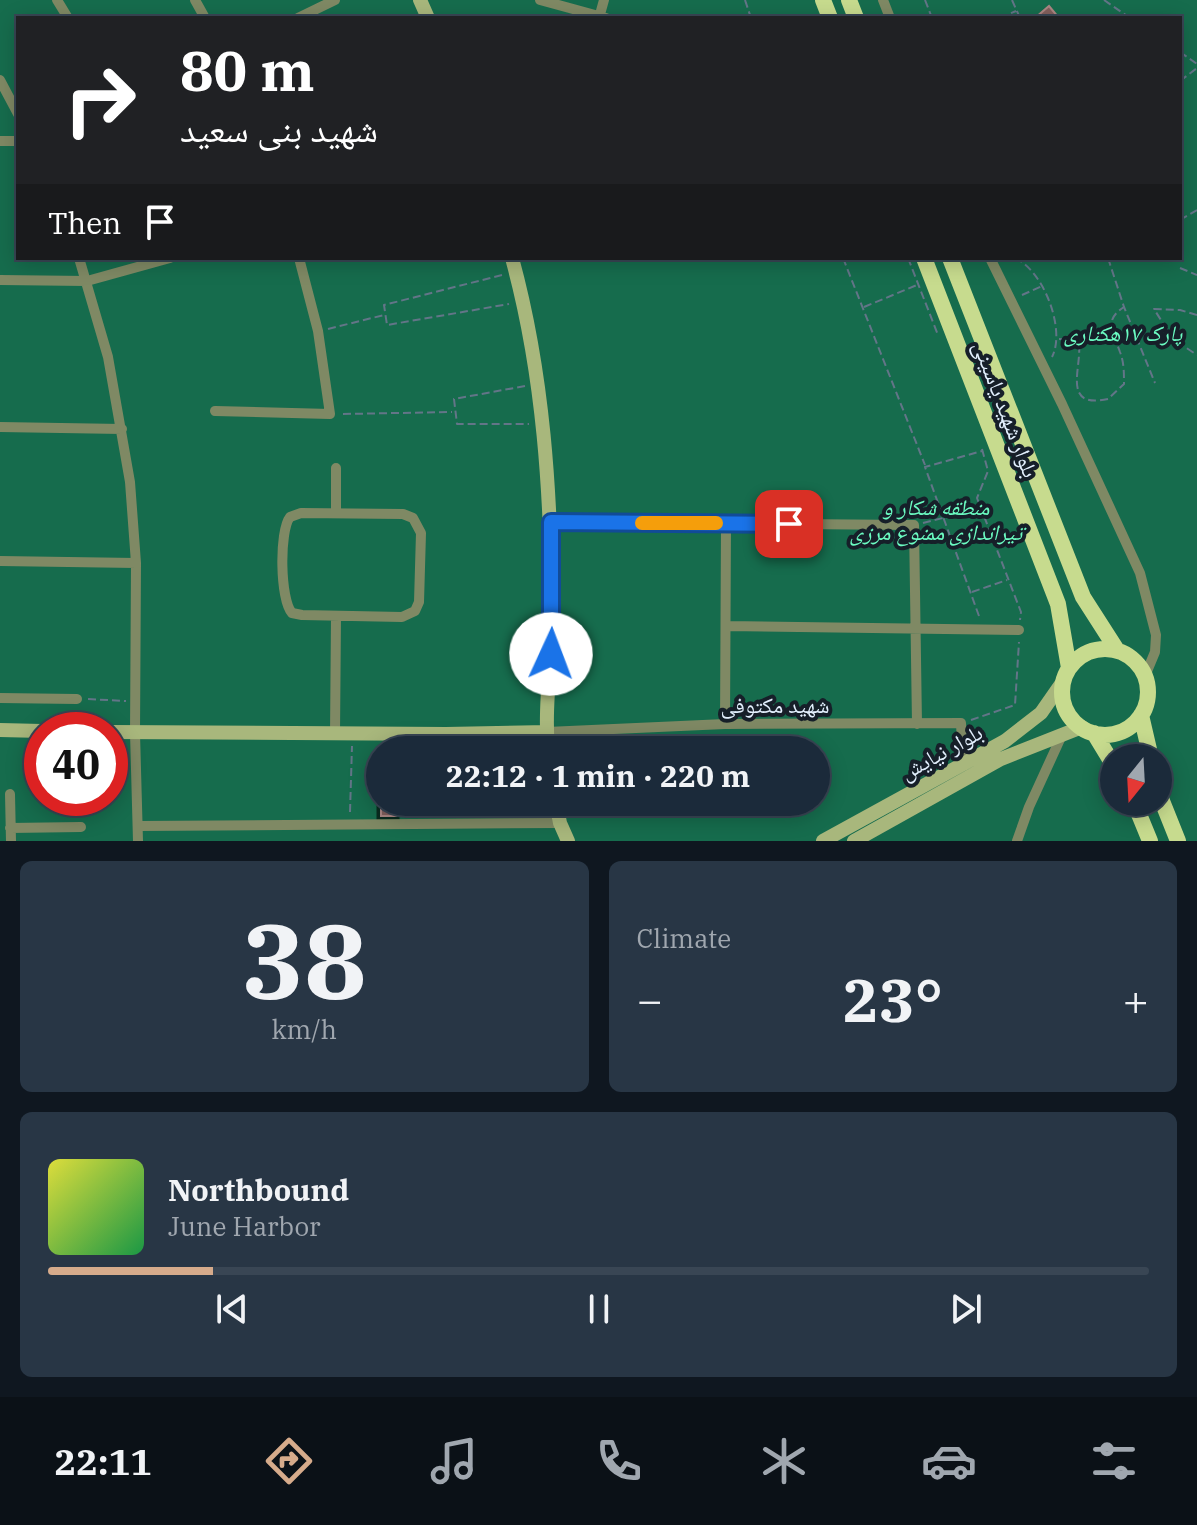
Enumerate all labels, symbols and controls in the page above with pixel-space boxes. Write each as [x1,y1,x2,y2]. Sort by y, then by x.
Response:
text: 80 m [180,34,315,106]
icon: right [48,48,152,152]
text: شهید بنی سعید [180,105,378,152]
icon: arrive [138,200,182,244]
text: Then [48,203,122,242]
park label: پارک ۱۷هکتاری [1064,318,1183,347]
street label: بلوار شهید یاسینی [967,336,1046,481]
pin [755,490,823,558]
park label: منطقه شکار و تیراندازی ممنوع مرزی [850,492,1027,547]
icon: arrive [767,502,811,546]
position arrow [509,612,593,696]
street label: شهید مکتوفی [720,690,830,719]
speed limit sign: 40 [24,712,128,816]
street label: بلوار نیایش [894,717,987,786]
north arrow [1100,744,1172,816]
map controls [1100,744,1172,816]
text: 22:12 · 1 min · 220 m [446,756,750,795]
text: 38 [242,892,367,1028]
text: Climate [637,921,731,955]
text: 23° [843,960,943,1039]
text: − [637,971,663,1028]
text: + [1123,971,1149,1028]
text: km/h [271,1012,337,1046]
text: Northbound [168,1170,349,1209]
text: June Harbor [168,1209,321,1243]
icon: previous [210,1287,254,1331]
icon: pause [577,1287,621,1331]
icon: next [944,1287,988,1331]
icon: directions [261,1433,317,1489]
icon: music [426,1433,482,1489]
icon: phone [591,1433,647,1489]
icon: climate [756,1433,812,1489]
icon: car [921,1433,977,1489]
icon: filters [1086,1433,1142,1489]
text: 22:11 [55,1438,152,1485]

